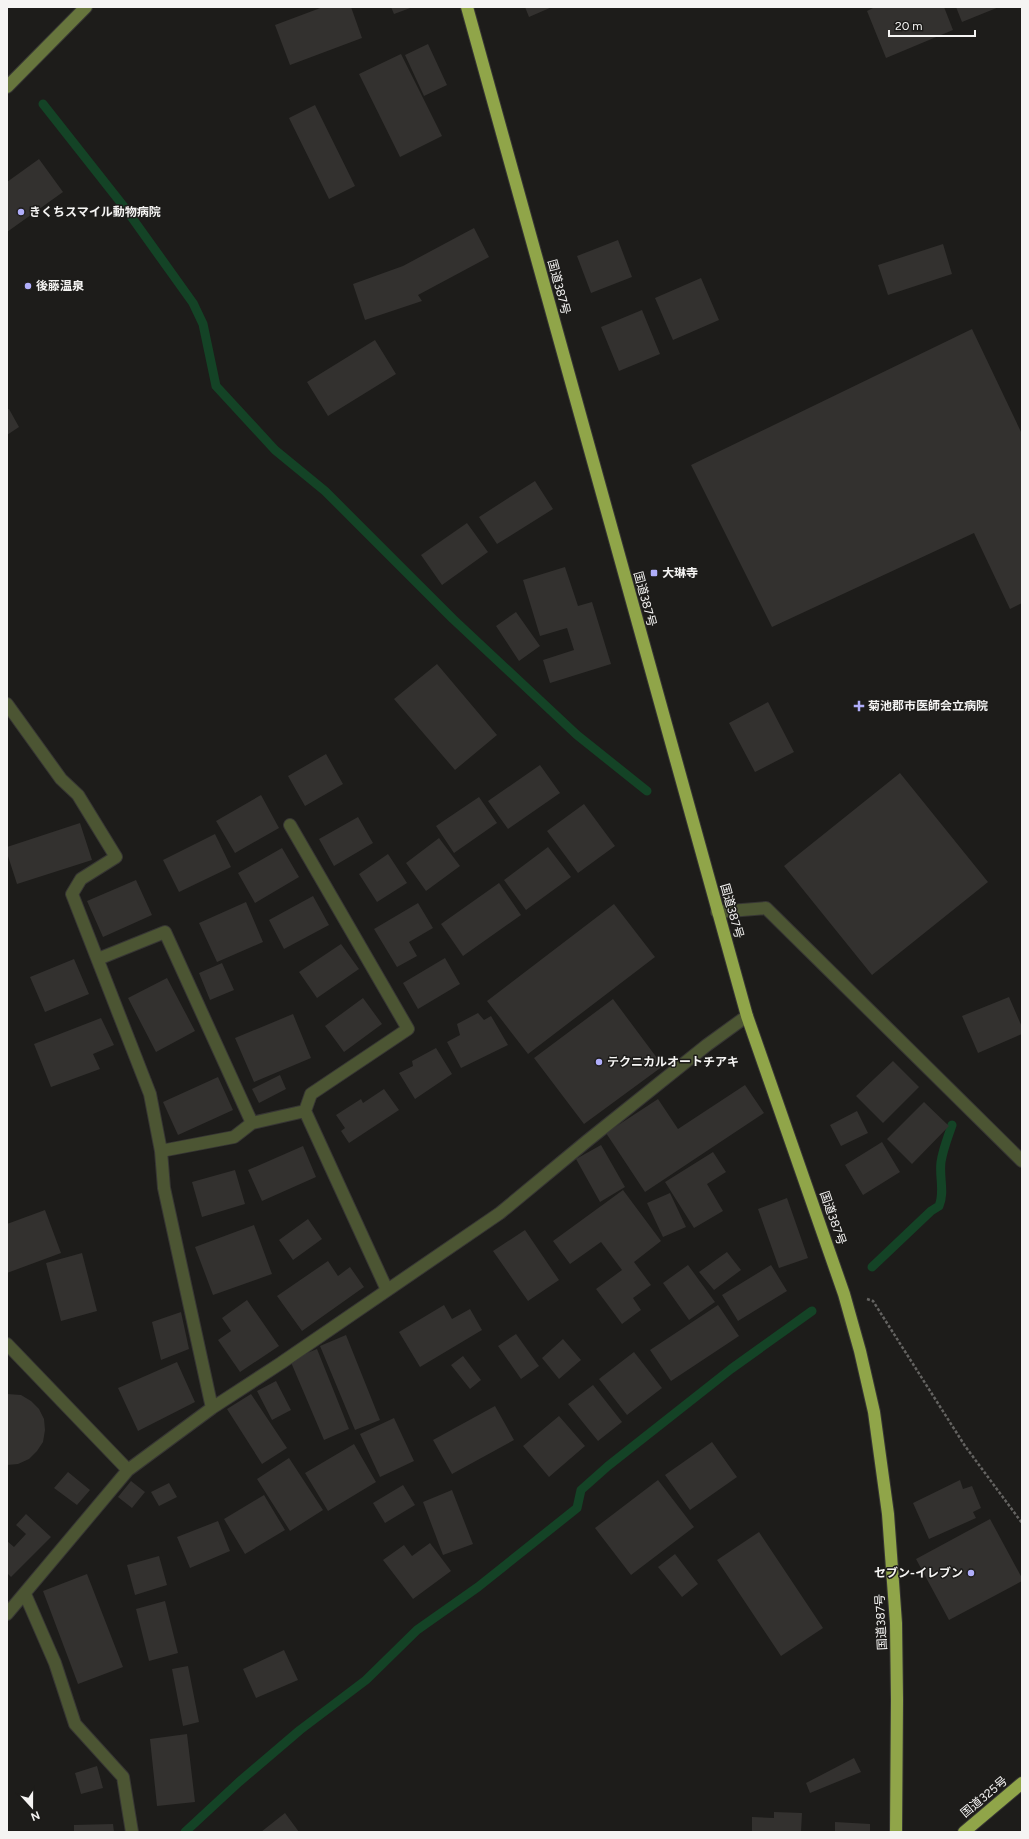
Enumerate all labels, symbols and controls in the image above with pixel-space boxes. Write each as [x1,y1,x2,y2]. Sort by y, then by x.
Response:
scale bar [889,12,975,38]
text: 20 m [895,19,923,33]
place label: きくちスマイル動物病院 [29,205,161,219]
marker: きくちスマイル動物病院 [16,207,26,217]
street label: 国道387号 [545,258,573,316]
place label: 後藤温泉 [36,279,84,293]
marker: 後藤温泉 [23,281,33,291]
place label: 大琳寺 [662,566,698,580]
marker: 大琳寺 [649,568,659,578]
street label: 国道387号 [631,570,659,628]
place label: 菊池郡市医師会立病院 [868,699,988,713]
marker: 菊池郡市医師会立病院 [853,700,865,712]
street label: 国道387号 [718,882,746,940]
place label: テクニカルオートチアキ [607,1055,739,1069]
marker: テクニカルオートチアキ [594,1057,604,1067]
street label: 国道387号 [817,1189,849,1247]
place label: セブン-イレブン [874,1566,963,1580]
marker: セブン-イレブン [966,1568,976,1578]
street label: 国道387号 [873,1594,889,1650]
street label: 国道325号 [958,1774,1010,1820]
north arrow [12,1787,52,1827]
text: N [29,1808,42,1823]

